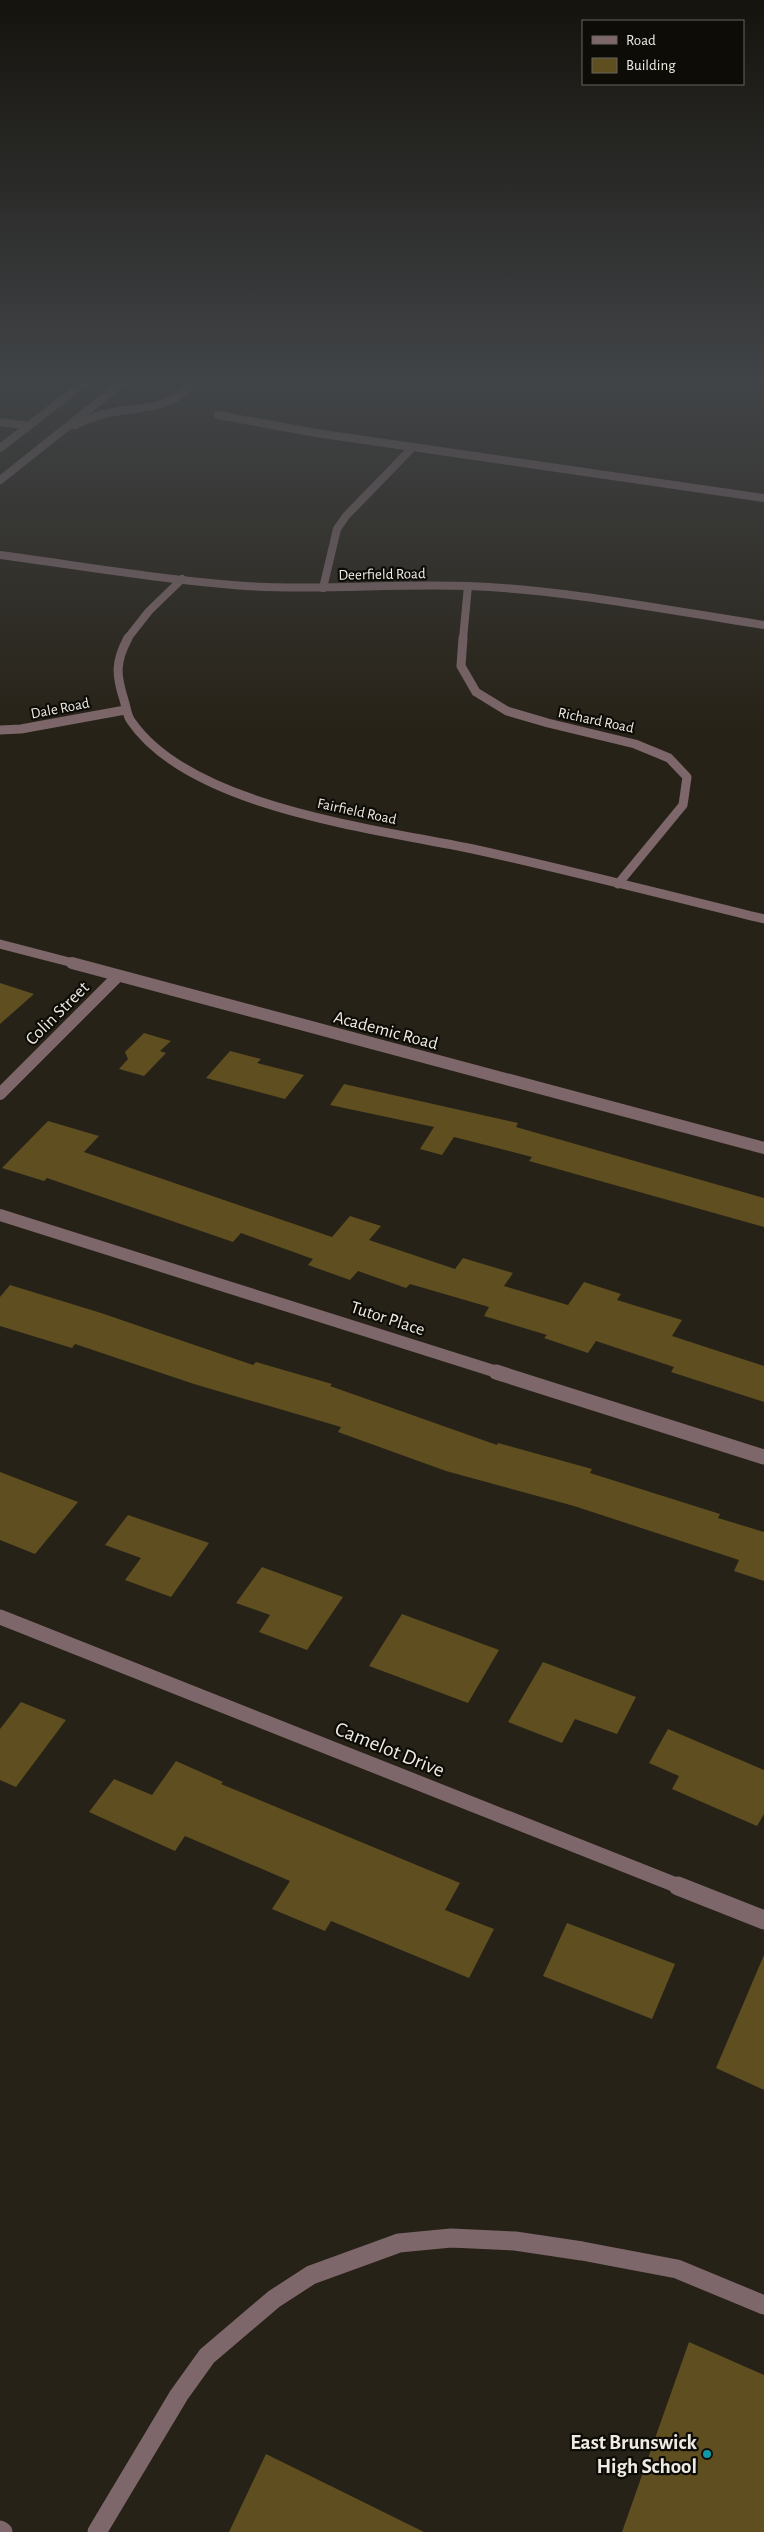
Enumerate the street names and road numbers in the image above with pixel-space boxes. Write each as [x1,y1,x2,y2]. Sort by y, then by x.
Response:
street label: Deerfield Road [338,566,426,583]
street label: Dale Road [29,695,91,722]
street label: Richard Road [557,705,635,736]
street label: Fairfield Road [316,796,398,827]
street label: Colin Street [23,978,93,1049]
street label: Academic Road [332,1008,440,1054]
street label: Tutor Place [348,1299,427,1339]
street label: Camelot Drive [332,1718,448,1781]

